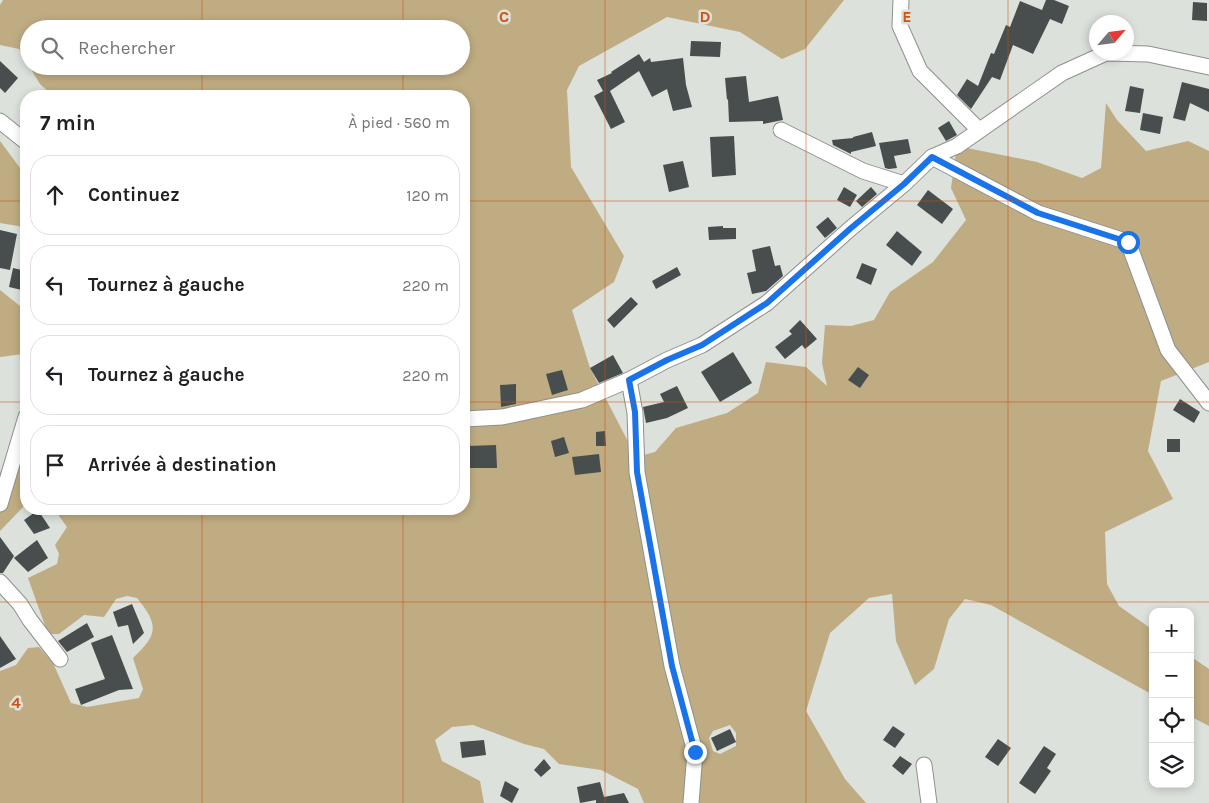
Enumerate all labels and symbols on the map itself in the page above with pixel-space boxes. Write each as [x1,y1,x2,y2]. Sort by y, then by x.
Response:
text: C [499,7,509,26]
text: D [700,7,711,26]
text: E [902,7,912,26]
north arrow [1089,15,1134,60]
route start [1117,231,1140,254]
text: 4 [11,693,21,712]
route end [684,741,707,764]

